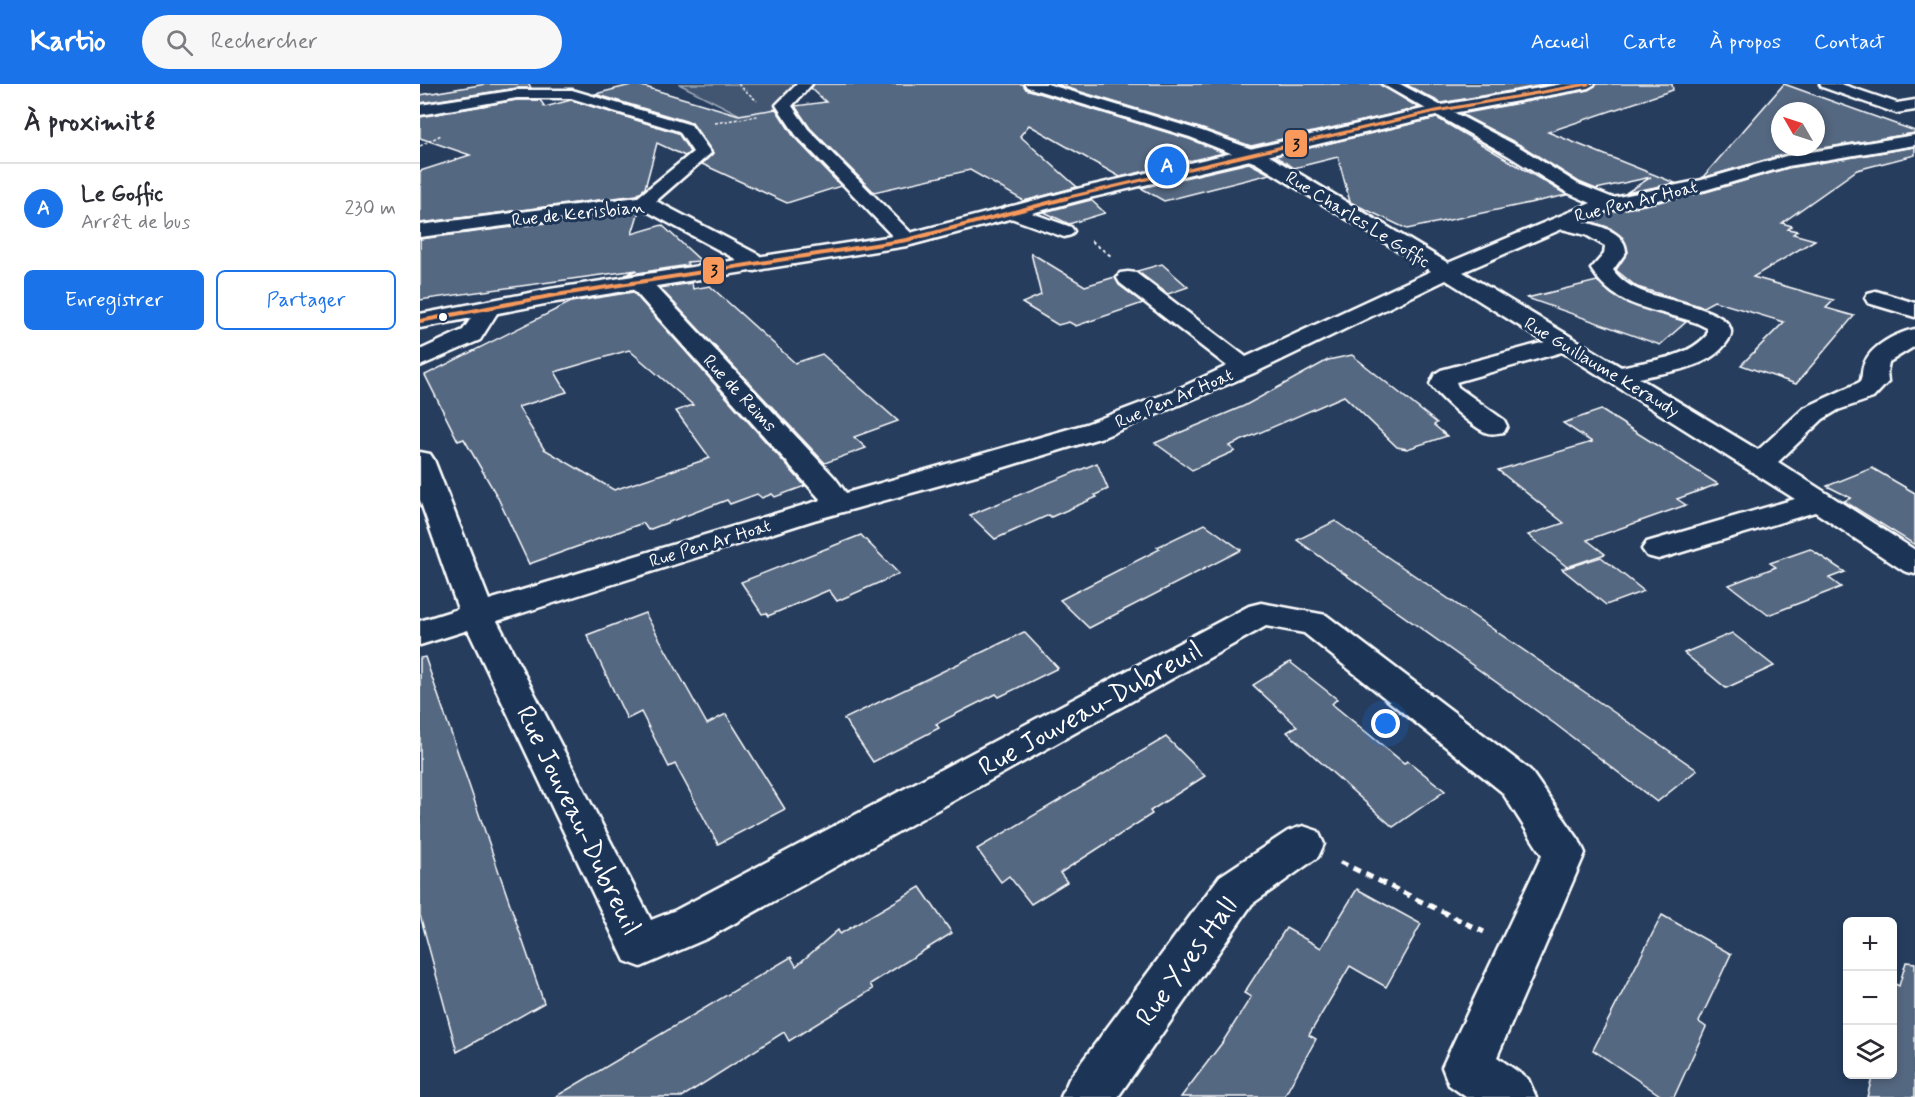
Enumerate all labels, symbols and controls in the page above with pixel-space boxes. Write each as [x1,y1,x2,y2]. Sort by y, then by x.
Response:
search box [142,15,562,69]
text: Kartio [30,24,106,61]
icon: search [163,26,196,59]
text: Rechercher [211,28,318,56]
text: Accueil [1531,28,1590,56]
text: Carte [1623,28,1677,56]
text: À propos [1710,28,1781,56]
text: Contact [1814,28,1885,56]
north arrow [1771,102,1825,156]
text: À proximité [24,106,155,140]
line badge: 3 [1284,129,1308,158]
text: 3 [1292,135,1300,156]
pin: A [1148,144,1186,188]
street label: Rue Charles Le Goffic [1281,166,1434,274]
street label: Rue Pen Ar Hoat [1572,175,1701,229]
text: Le Goffic [81,181,163,209]
text: A [37,195,50,222]
text: 230 m [344,195,396,222]
street label: Rue de Kerisbian [510,195,646,233]
text: Arrêt de bus [81,209,190,236]
line badge: 3 [702,256,725,285]
text: 3 [710,261,718,282]
button: Enregistrer [24,270,204,330]
button: Partager [216,270,396,330]
unlabelled marker [437,311,449,323]
street label: Rue Guillaume Keraudy [1519,312,1684,424]
street label: Rue de Reims [697,350,782,438]
street label: Rue Pen Ar Hoat [1112,363,1237,435]
street label: Rue Pen Ar Hoat [647,514,774,574]
street label: Rue Jouveau-Dubreuil [973,633,1209,785]
street label: Rue Jouveau-Dubreuil [507,700,648,941]
your location [1371,709,1400,738]
street label: Rue Yves Hall [1128,890,1246,1034]
map controls [1843,917,1897,1079]
button: + [1843,917,1897,971]
button: − [1843,971,1897,1025]
button: layers [1843,1025,1897,1079]

